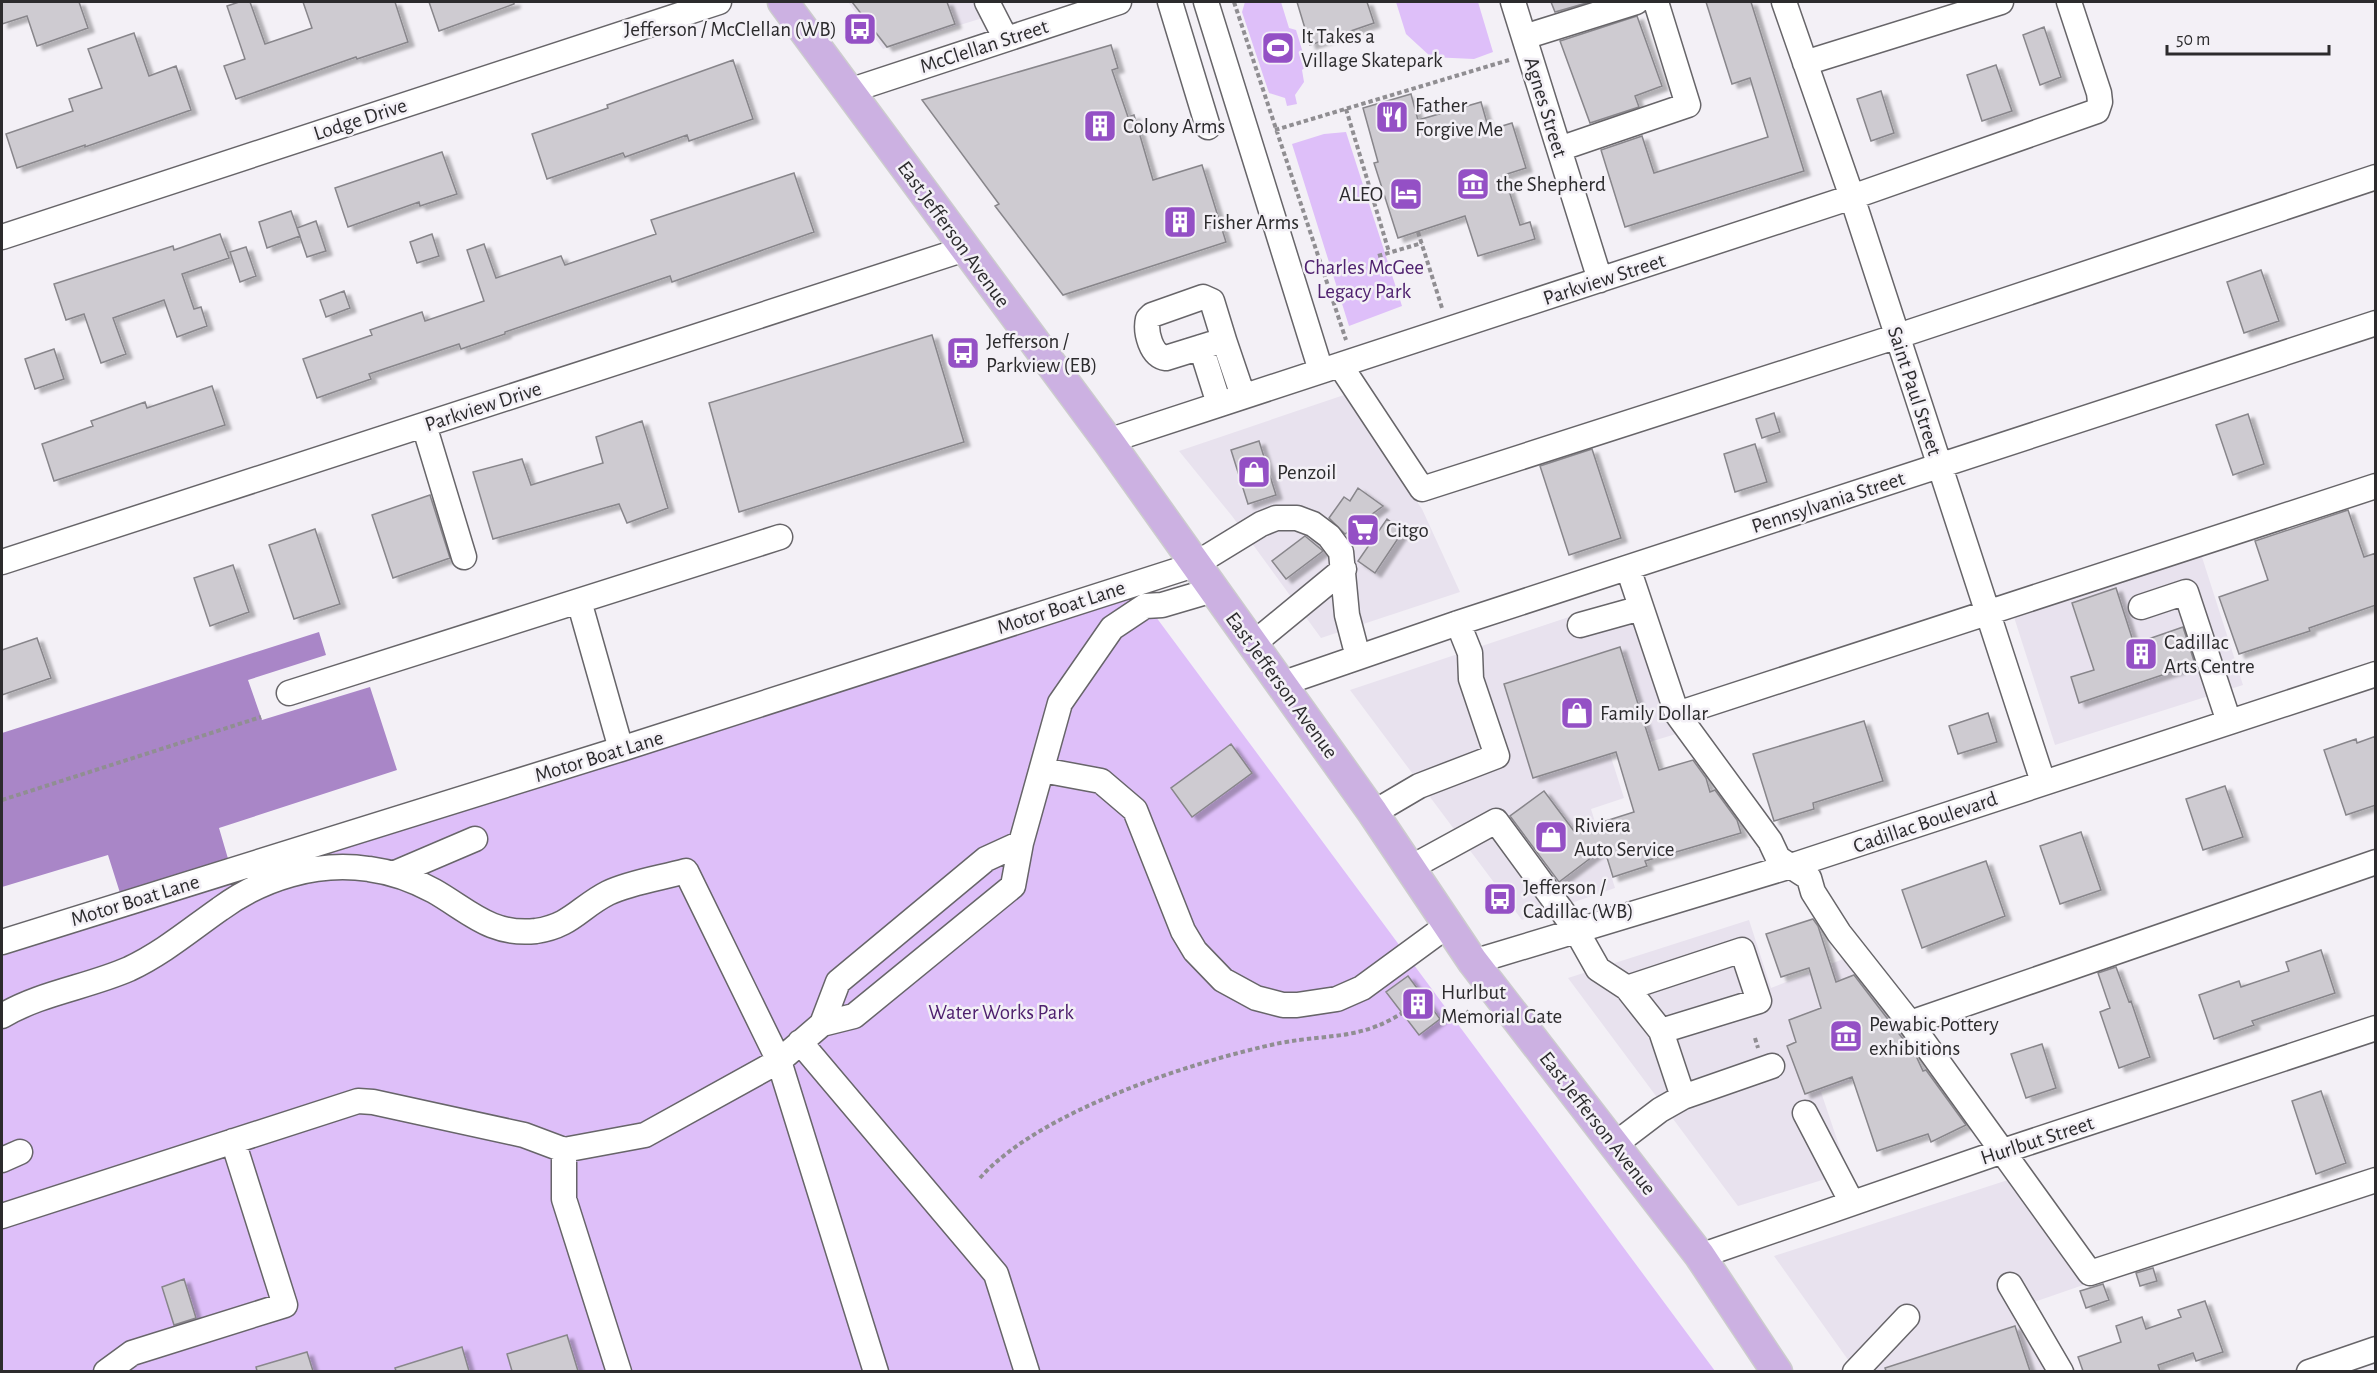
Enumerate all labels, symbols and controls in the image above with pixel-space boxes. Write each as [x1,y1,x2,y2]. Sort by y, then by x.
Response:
bus stop icon: Jefferson / McClellan (WB) [842,11,878,47]
street label: McClellan Street [917,16,1051,77]
scale bar [2167,18,2329,56]
place label: Jefferson / McClellan (WB) [624,19,837,40]
place label: It Takes a Village Skatepark [1301,26,1443,71]
sports icon: It Takes a Village Skatepark [1260,30,1296,66]
text: 50 m [2176,31,2210,49]
street label: Agnes Street [1520,55,1571,160]
street label: Lodge Drive [311,95,409,144]
place label: Father Forgive Me [1415,95,1503,140]
restaurant icon: Father Forgive Me [1374,99,1410,135]
building icon: Colony Arms [1082,108,1118,144]
place label: Colony Arms [1123,116,1225,137]
street label: East Jefferson Avenue [894,157,1014,311]
museum icon: the Shepherd [1455,166,1491,202]
place label: the Shepherd [1496,174,1606,195]
hotel icon: ALEO [1388,176,1424,212]
place label: ALEO [1339,184,1383,205]
building icon: Fisher Arms [1162,204,1198,240]
place label: Fisher Arms [1203,212,1299,233]
street label: Parkview Street [1541,250,1668,309]
park label: Charles McGee Legacy Park [1304,257,1424,302]
street label: Saint Paul Street [1884,324,1945,458]
place label: Jefferson / Parkview (EB) [986,331,1097,376]
bus stop icon: Jefferson / Parkview (EB) [945,335,981,371]
street label: Parkview Drive [422,378,544,435]
shop icon: Penzoil [1236,454,1272,490]
place label: Penzoil [1277,462,1337,483]
street label: Pennsylvania Street [1749,468,1908,537]
supermarket icon: Citgo [1345,512,1381,548]
place label: Citgo [1386,520,1429,541]
street label: Motor Boat Lane [995,577,1128,638]
street label: East Jefferson Avenue [1222,608,1342,762]
place label: Cadillac Arts Centre [2164,632,2255,677]
building icon: Cadillac Arts Centre [2123,636,2159,672]
shop icon: Family Dollar [1559,695,1595,731]
place label: Family Dollar [1600,703,1708,724]
street label: Motor Boat Lane [532,727,666,786]
street label: Cadillac Boulevard [1850,788,2000,857]
place label: Riviera Auto Service [1574,815,1675,860]
shop icon: Riviera Auto Service [1533,819,1569,855]
street label: Motor Boat Lane [68,871,202,930]
place label: Jefferson / Cadillac (WB) [1523,877,1634,922]
bus stop icon: Jefferson / Cadillac (WB) [1482,881,1518,917]
place label: Hurlbut Memorial Gate [1441,982,1562,1027]
building icon: Hurlbut Memorial Gate [1400,986,1436,1022]
park label: Water Works Park [928,1002,1074,1023]
place label: Pewabic Pottery exhibitions [1869,1014,1999,1059]
museum icon: Pewabic Pottery exhibitions [1828,1018,1864,1054]
street label: East Jefferson Avenue [1535,1048,1660,1199]
street label: Hurlbut Street [1978,1112,2097,1169]

